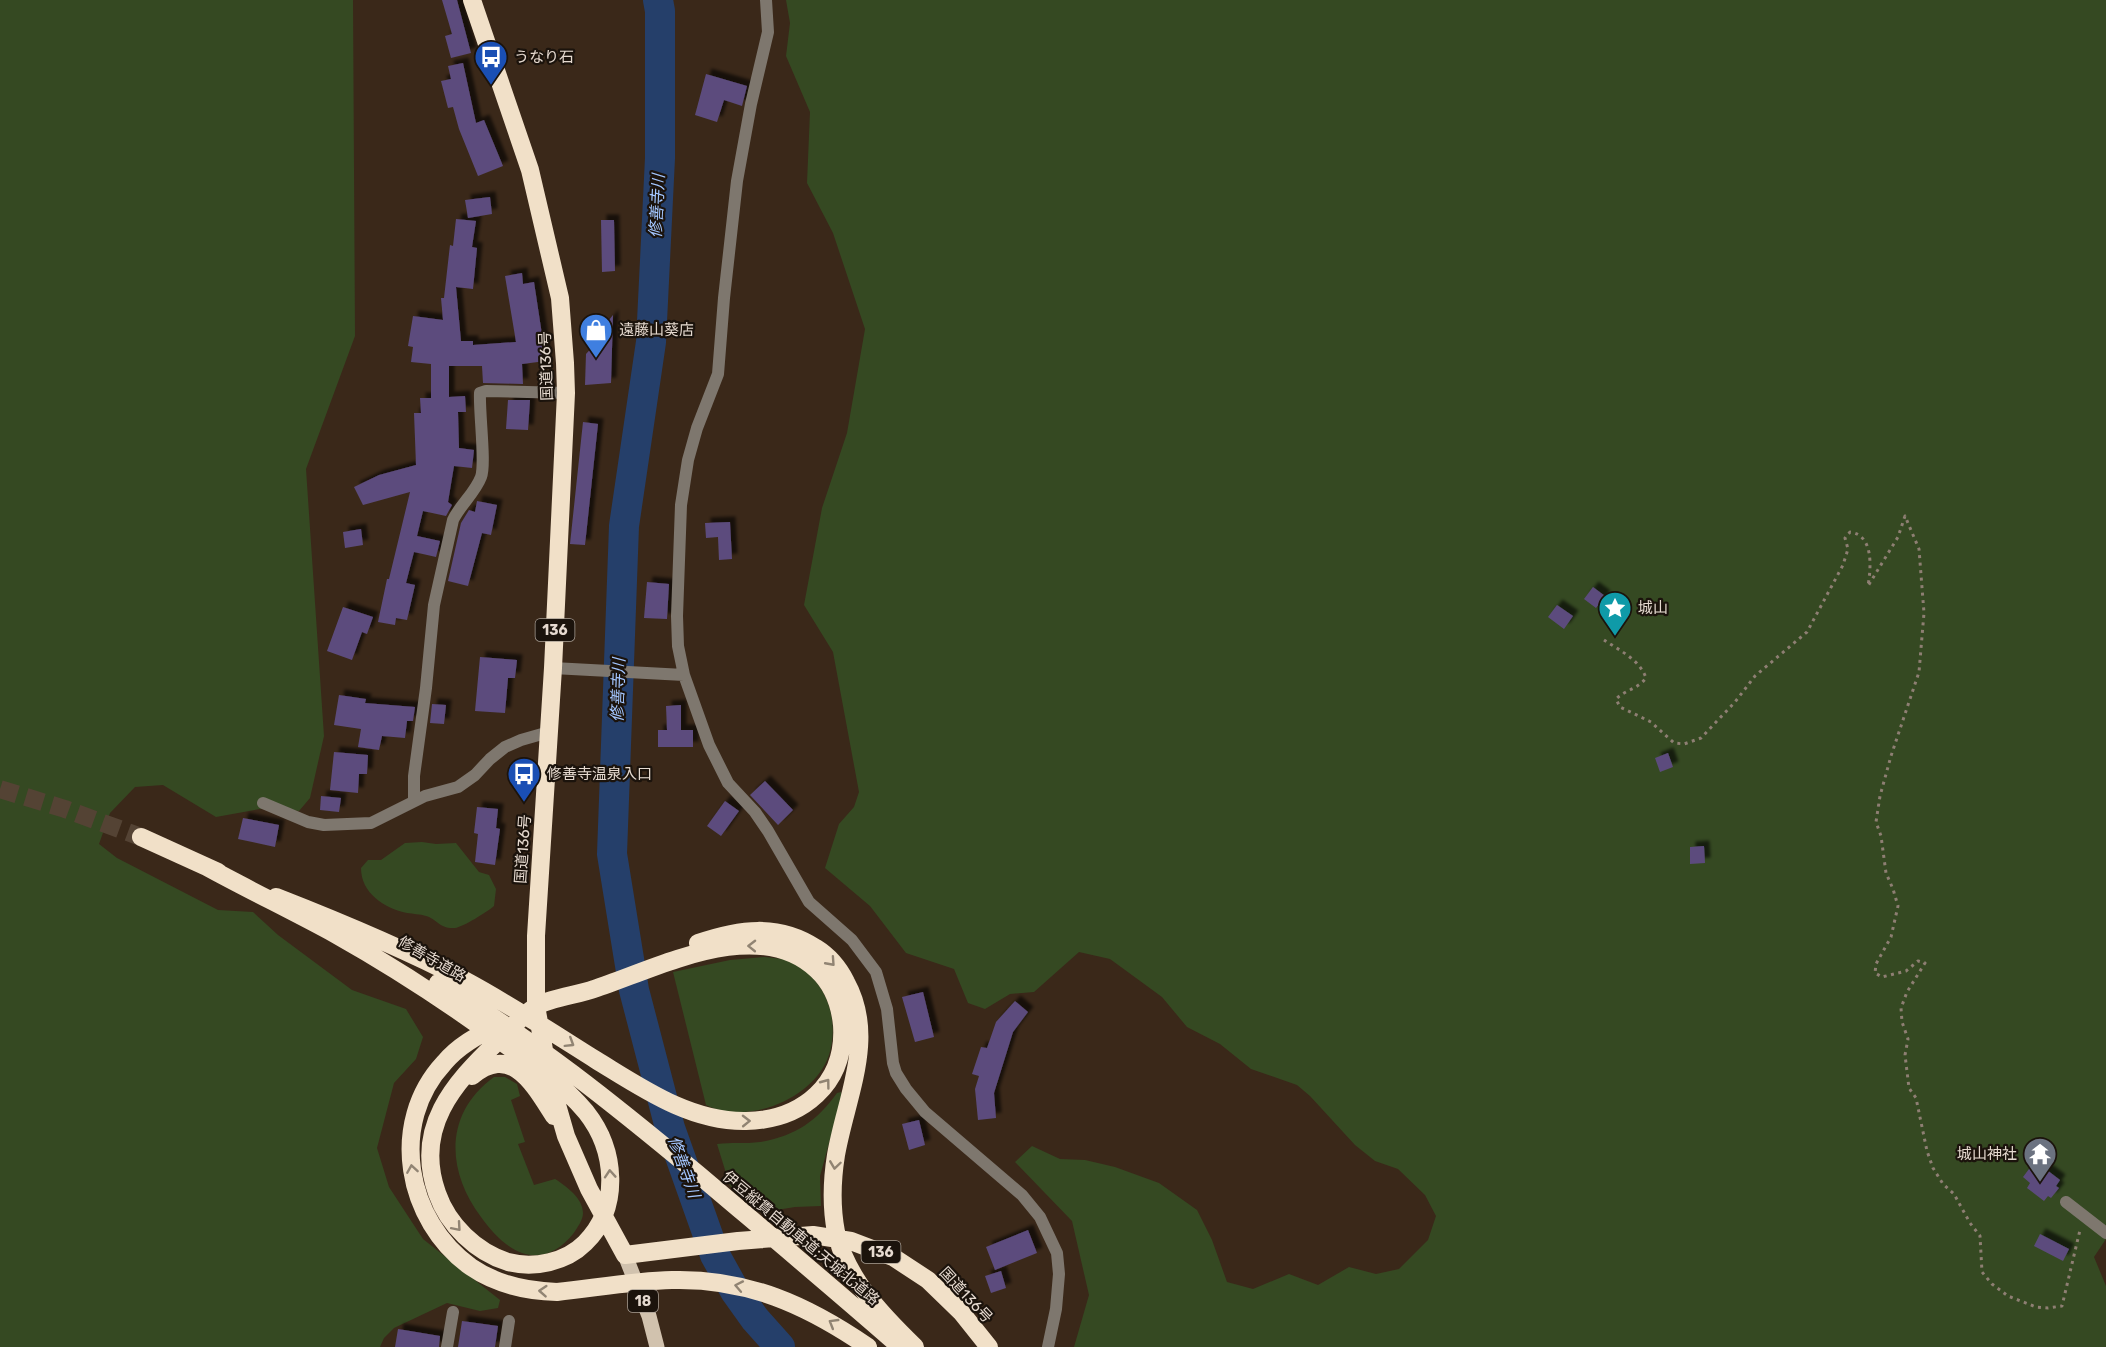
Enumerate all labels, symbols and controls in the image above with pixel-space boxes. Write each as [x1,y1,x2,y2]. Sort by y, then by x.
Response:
bus stop icon: うなり石 [473,39,509,86]
place label: うなり石 [514,48,574,66]
water label: 修善寺川 [646,172,668,238]
shop icon: 遠藤山葵店 [578,312,614,359]
place label: 遠藤山葵店 [619,321,694,339]
street label: 国道136号 [536,331,556,401]
place icon: 城山 [1597,590,1633,637]
place label: 城山 [1638,599,1668,617]
road number: 136 [536,619,574,641]
water label: 修善寺川 [607,656,629,722]
bus stop icon: 修善寺温泉入口 [506,756,542,803]
place label: 修善寺温泉入口 [547,765,652,783]
street label: 国道136号 [512,814,534,884]
street label: 修善寺道路 [395,932,469,986]
one-way arrow [748,940,757,952]
one-way arrow [824,955,835,965]
one-way arrow [564,1036,574,1048]
one-way arrow [819,1079,830,1090]
one-way arrow [741,1114,750,1127]
water label: 修善寺川 [664,1134,705,1202]
temple icon: 城山神社 [2022,1136,2058,1183]
place label: 城山神社 [1957,1145,2017,1163]
one-way arrow [829,1160,841,1169]
one-way arrow [407,1164,419,1174]
street label: 伊豆縦貫自動車道;天城北道路 [719,1167,883,1309]
one-way arrow [604,1170,617,1179]
one-way arrow [450,1220,461,1231]
road number: 136 [862,1241,900,1263]
street label: 国道136号 [936,1263,996,1327]
one-way arrow [734,1280,744,1293]
one-way arrow [538,1284,547,1297]
road number: 18 [628,1290,658,1312]
one-way arrow [829,1319,839,1330]

